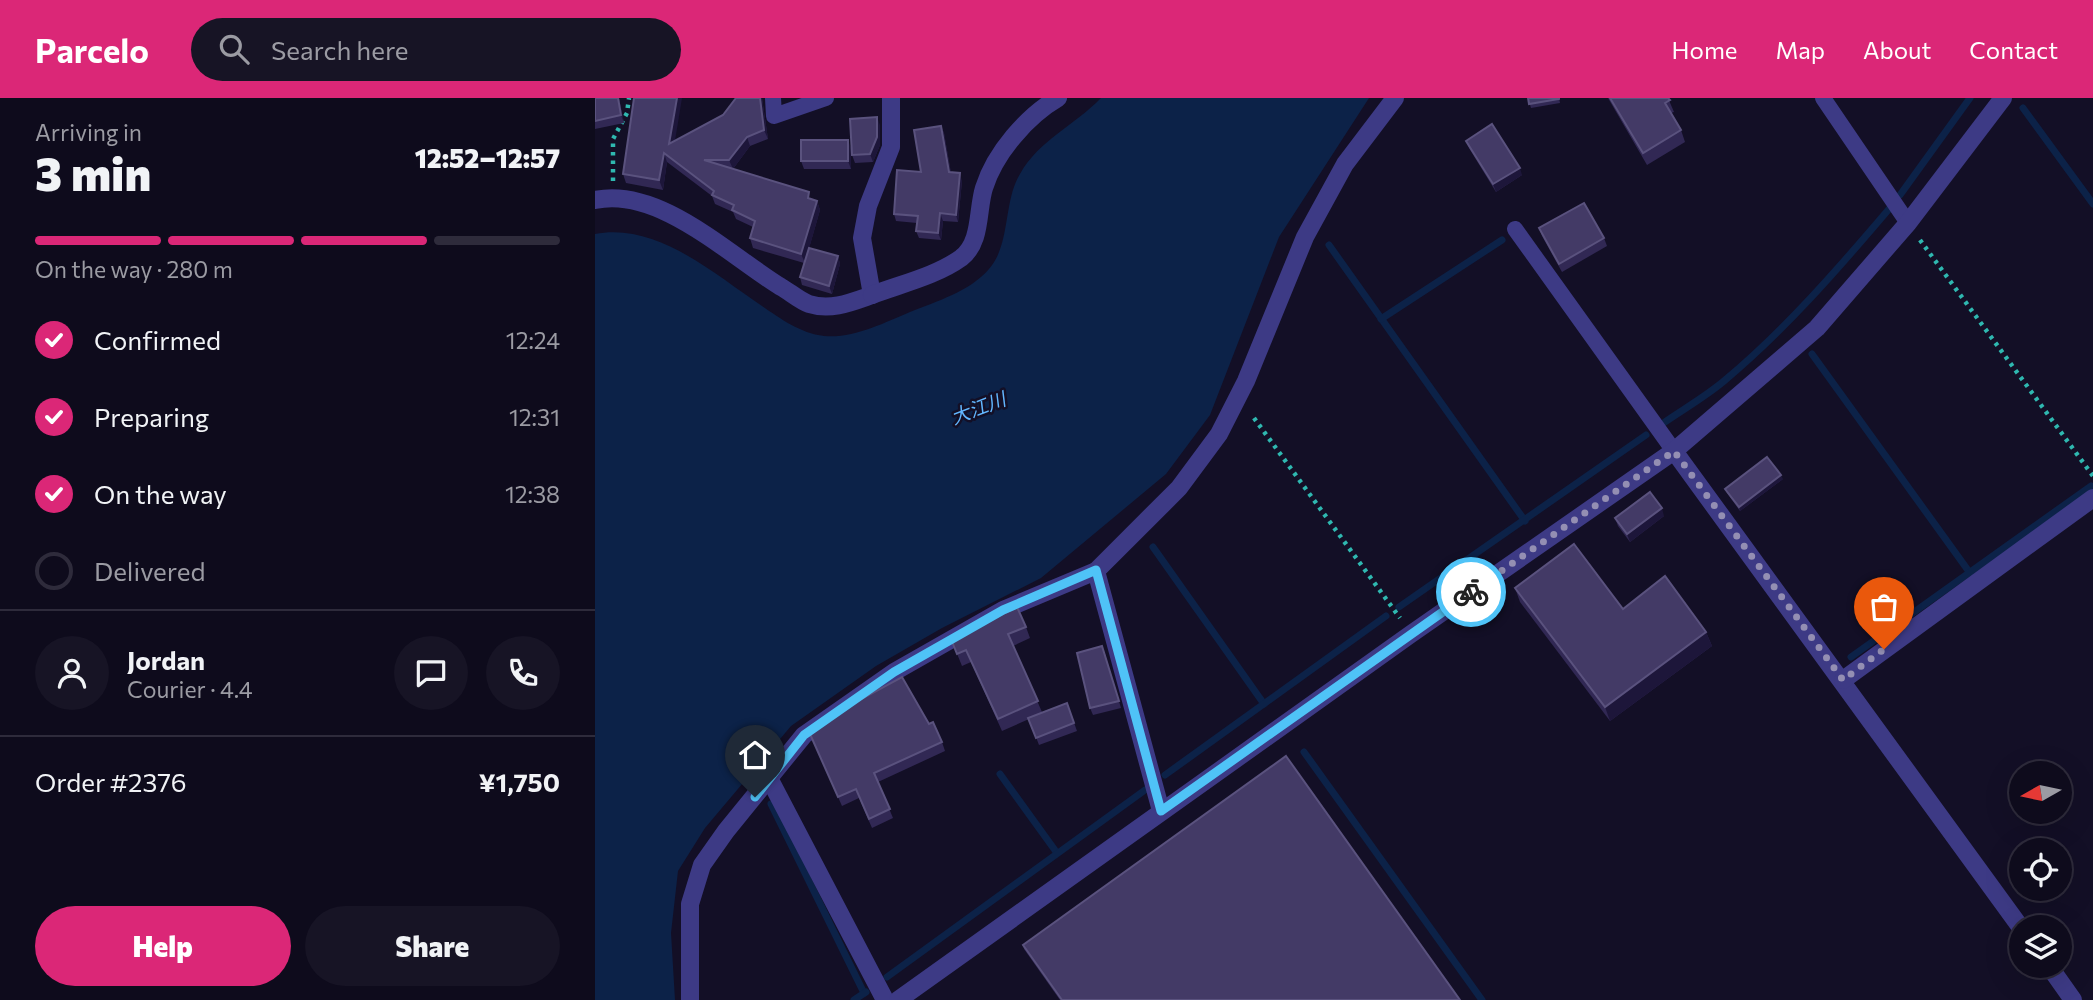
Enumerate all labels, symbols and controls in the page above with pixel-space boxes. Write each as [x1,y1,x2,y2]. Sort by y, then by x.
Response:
search box [191,18,681,81]
text: Parcelo [35,29,149,70]
icon: search [215,30,253,68]
text: Search here [271,34,409,65]
text: Home [1672,35,1738,64]
text: Map [1776,35,1825,64]
text: About [1863,35,1931,64]
text: Contact [1969,35,2058,64]
text: Arriving in [35,118,142,146]
text: 12:52–12:57 [415,142,560,173]
text: 3 min [35,144,151,200]
text: On the way · 280 m [35,255,233,283]
icon: check [35,321,73,359]
text: Confirmed [94,324,221,355]
text: 12:24 [506,326,560,354]
water label: 大江川 [947,386,1010,428]
icon: check [35,398,73,436]
text: Preparing [94,401,209,432]
text: 12:31 [509,403,560,431]
icon: check [35,475,73,513]
text: On the way [94,478,227,509]
text: 12:38 [505,480,560,508]
text: Delivered [94,555,205,586]
courier [1436,557,1506,627]
icon: bike [1452,573,1490,611]
pin [1854,577,1914,649]
icon: bag [1865,588,1903,626]
button: person [35,636,109,710]
button: chat [394,636,468,710]
button: phone [486,636,560,710]
text: Jordan [127,644,205,675]
text: Courier · 4.4 [127,675,253,703]
pin [725,725,785,797]
icon: home [736,736,774,774]
north arrow [2009,761,2072,824]
map controls [2009,761,2072,978]
text: Order #2376 [35,766,187,797]
text: ¥1,750 [479,766,560,797]
button: locate [2009,838,2072,901]
button: Help [35,906,291,986]
button: Share [305,906,560,986]
button: layers [2009,915,2072,978]

